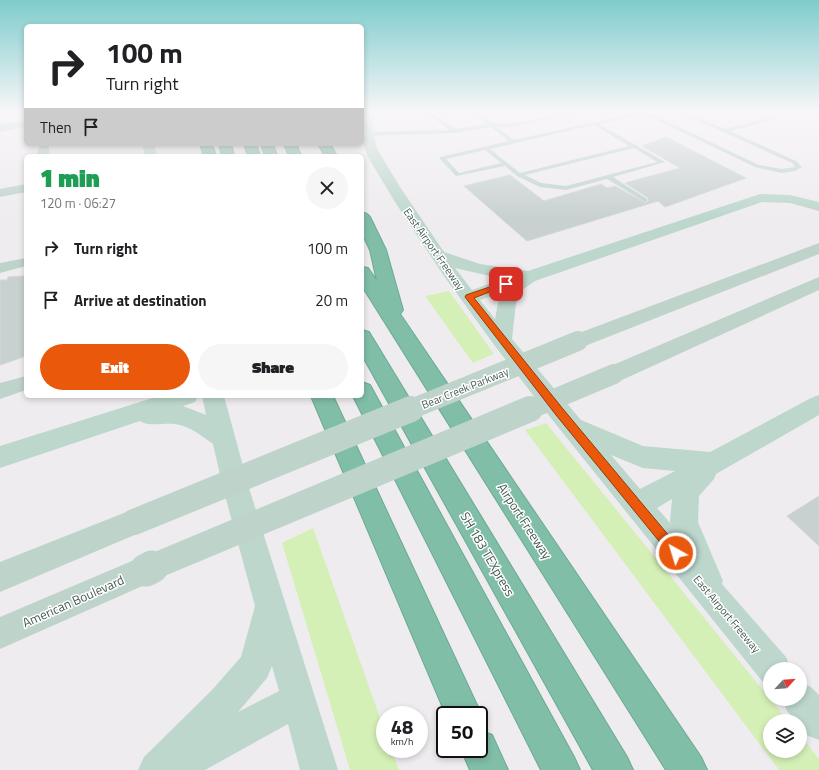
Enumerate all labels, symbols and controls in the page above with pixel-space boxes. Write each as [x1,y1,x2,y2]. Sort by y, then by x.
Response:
text: 100 m [106,31,183,74]
icon: right [40,40,92,92]
text: Turn right [106,70,179,97]
text: Then [40,116,72,139]
icon: arrive [80,116,102,138]
text: 1 min [40,160,100,196]
button: close [306,167,348,209]
text: 120 m · 06:27 [40,193,116,213]
street label: East Airport Freeway [400,205,469,294]
icon: right [40,237,62,259]
text: Turn right [74,237,138,260]
text: 100 m [307,237,348,260]
pin [489,267,523,301]
icon: arrive [495,273,517,295]
icon: arrive [40,289,62,311]
text: Arrive at destination [74,289,207,312]
text: 20 m [315,289,348,312]
button: Exit [40,344,190,390]
button: Share [198,344,348,390]
street label: Bear Creek Parkway [419,363,512,413]
street label: Airport Freeway [493,479,557,563]
street label: SH 183 TEXpress [456,508,520,600]
position arrow [655,532,697,574]
street label: American Boulevard [19,570,127,632]
street label: East Airport Freeway [690,572,765,657]
north arrow [763,662,807,706]
map controls [763,662,807,758]
speed limit sign: 50 [436,706,488,758]
text: 48 [391,711,413,742]
button: layers [763,714,807,758]
text: km/h [391,734,413,749]

